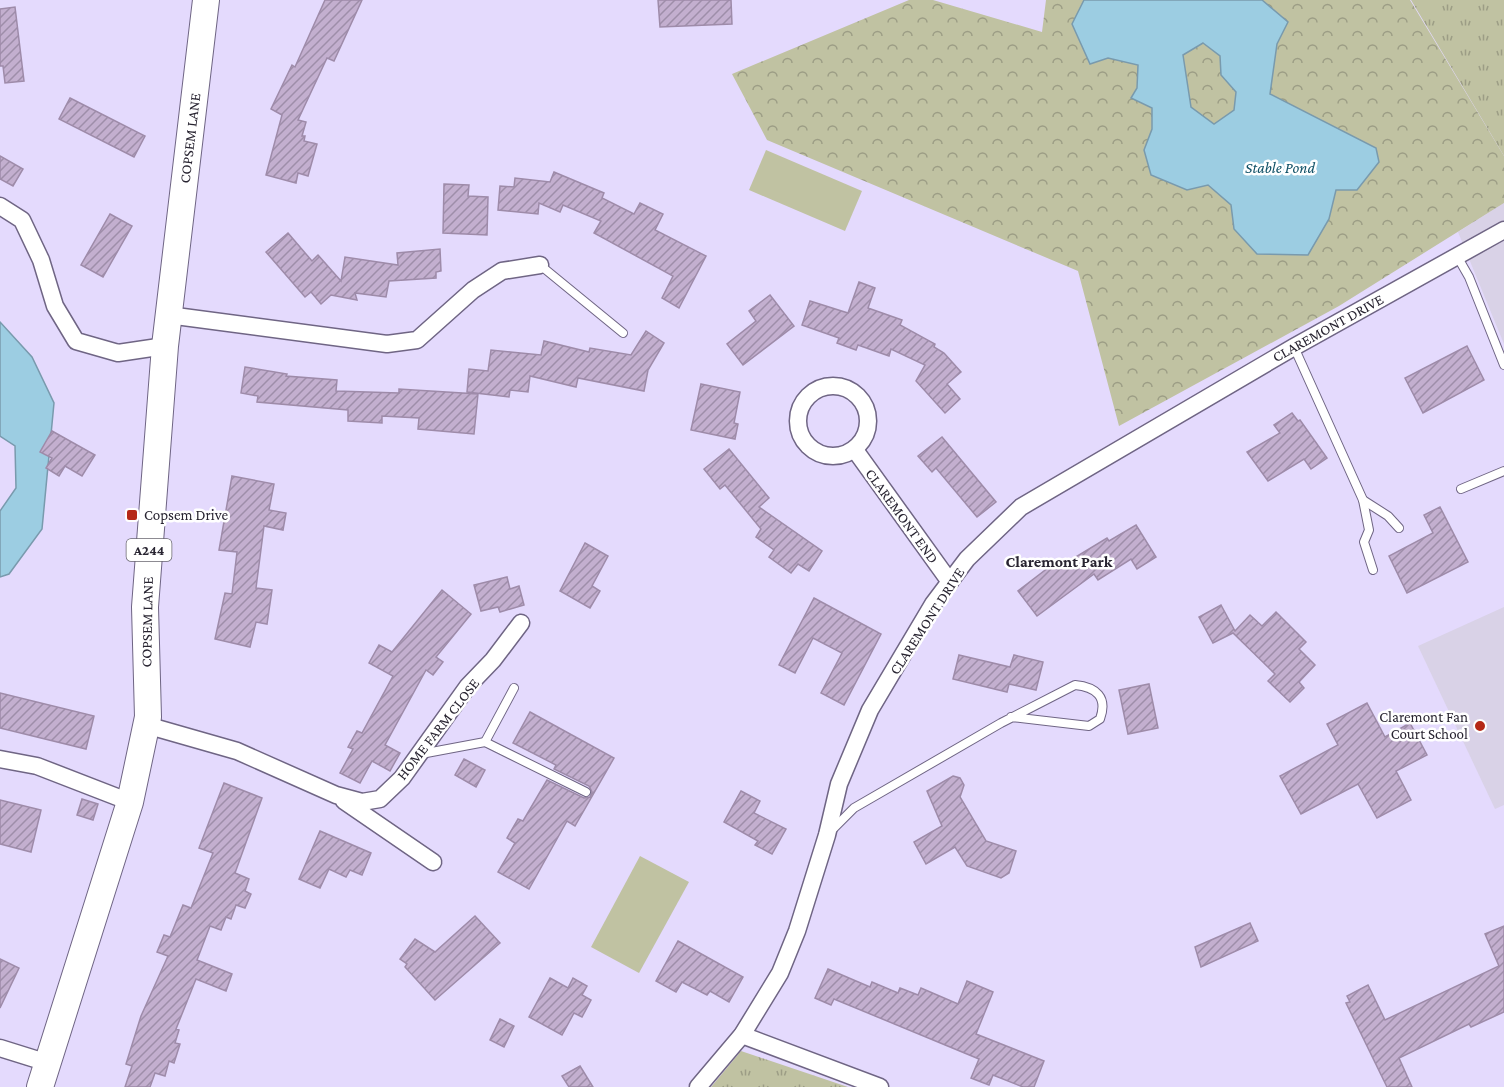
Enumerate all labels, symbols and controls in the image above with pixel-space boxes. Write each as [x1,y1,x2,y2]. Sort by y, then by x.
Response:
street label: COPSEM LANE [177,92,203,184]
water label: Stable Pond [1245,159,1315,176]
street label: CLAREMONT DRIVE [1270,291,1386,365]
street label: CLAREMONT END [862,466,942,566]
place label: Copsem Drive [144,507,228,524]
marker: Copsem Drive [125,508,139,522]
road number: A244 [126,539,172,561]
district label: Claremont Park [1006,553,1113,570]
street label: CLAREMONT DRIVE [886,565,968,677]
street label: COPSEM LANE [138,576,156,668]
street label: HOME FARM CLOSE [394,675,482,783]
place label: Claremont Fan Court School [1379,709,1468,742]
marker: Claremont Fan Court School [1473,719,1487,733]

